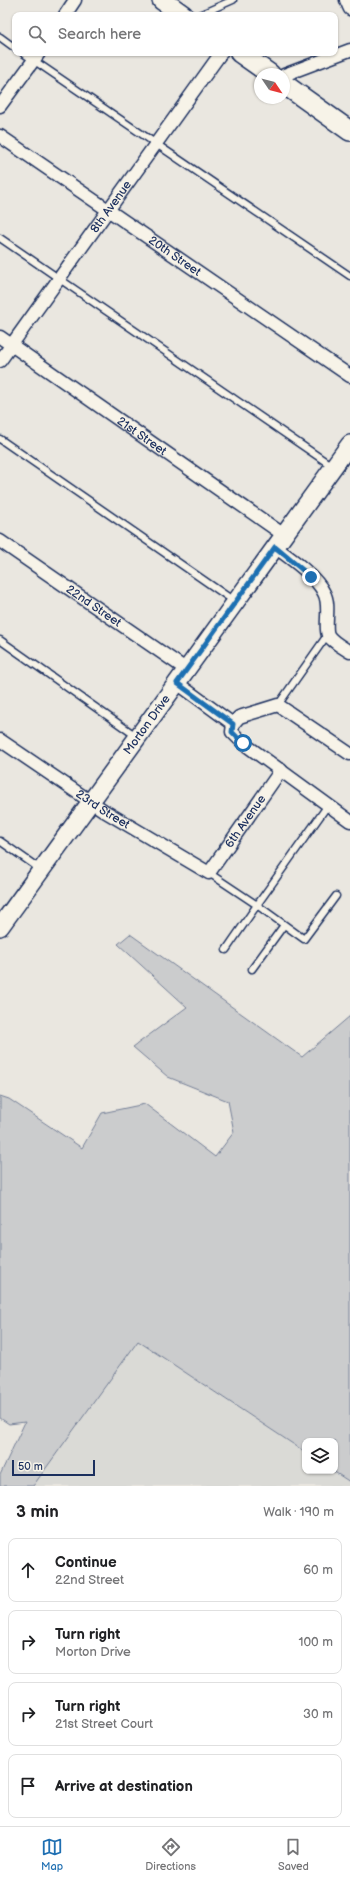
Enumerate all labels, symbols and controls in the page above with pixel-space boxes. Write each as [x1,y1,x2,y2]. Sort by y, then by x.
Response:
search box [12,12,338,56]
icon: search [26,23,48,45]
text: Search here [58,25,141,44]
north arrow [254,68,290,104]
street label: 8th Avenue [87,178,135,236]
street label: 20th Street [146,233,204,279]
street label: 21st Street [114,413,170,459]
route end [302,568,320,586]
street label: 22nd Street [63,581,125,630]
street label: Morton Drive [120,692,173,757]
route start [234,734,252,752]
street label: 23rd Street [73,786,133,832]
street label: 6th Avenue [221,792,269,851]
map controls [302,1438,338,1474]
button: layers [302,1438,338,1474]
scale bar [12,1458,95,1477]
text: 50 m [18,1460,43,1473]
text: 3 min [16,1502,59,1522]
text: Walk · 190 m [263,1504,334,1520]
text: Continue [55,1553,117,1572]
icon: ahead [17,1559,39,1581]
text: 60 m [303,1562,333,1578]
text: 22nd Street [55,1572,124,1588]
text: Turn right [55,1625,120,1644]
icon: right [17,1631,39,1653]
text: 100 m [298,1634,333,1650]
text: Morton Drive [55,1644,131,1660]
text: Turn right [55,1697,120,1716]
icon: right [17,1703,39,1725]
text: 30 m [303,1706,333,1722]
text: 21st Street Court [55,1716,153,1732]
icon: arrive [17,1775,39,1797]
text: Arrive at destination [55,1777,193,1796]
tab: Map [41,1836,63,1873]
tab: Directions [145,1836,196,1873]
tab: Saved [278,1836,309,1873]

